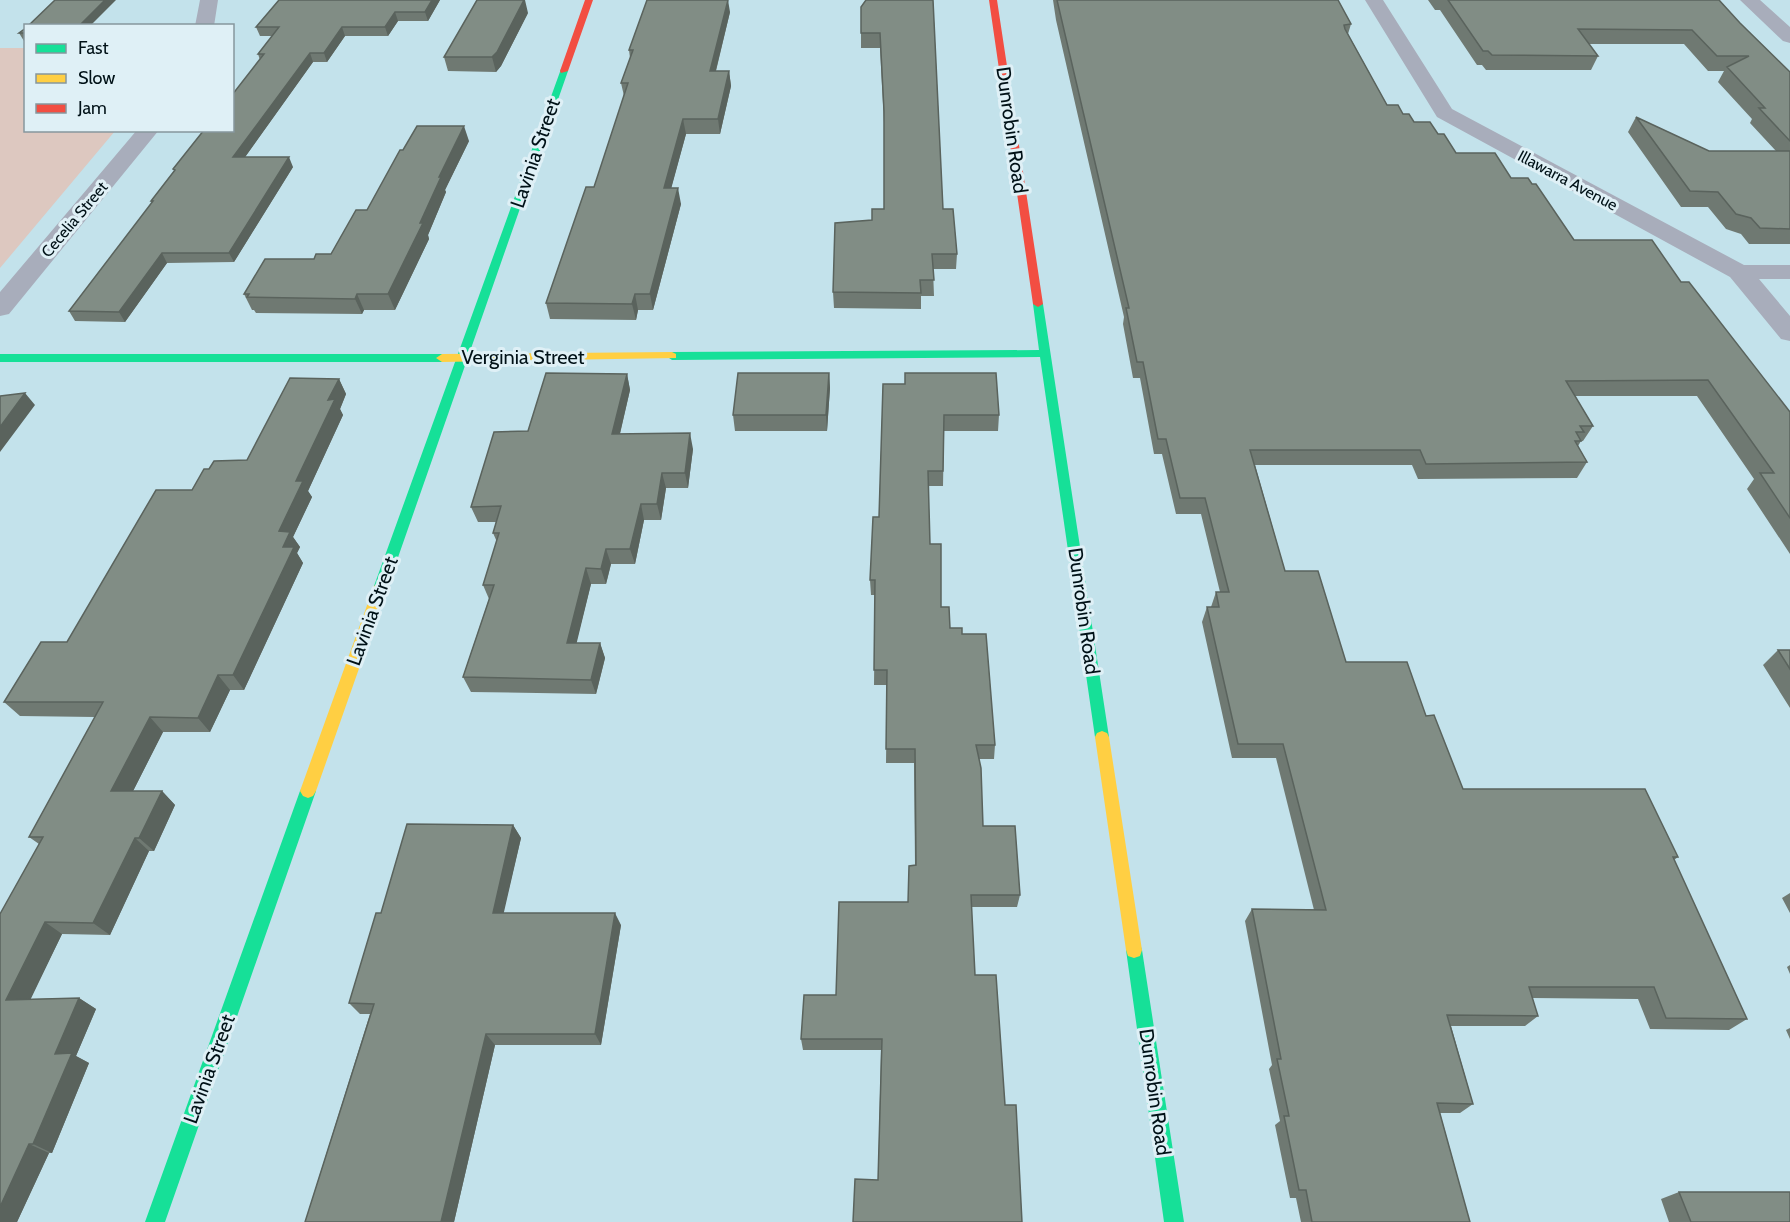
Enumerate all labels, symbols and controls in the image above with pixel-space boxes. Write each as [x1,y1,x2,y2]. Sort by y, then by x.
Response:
legend [24,24,234,132]
text: Fast [78,37,109,59]
street label: Dunrobin Road [991,65,1033,195]
text: Slow [78,67,115,89]
street label: Lavinia Street [505,95,565,211]
text: Jam [77,97,107,119]
street label: Illawarra Avenue [1515,146,1621,215]
street label: Cecelia Street [37,177,112,261]
street label: Verginia Street [462,345,585,369]
street label: Dunrobin Road [1063,546,1105,676]
street label: Lavinia Street [341,553,403,669]
street label: Lavinia Street [178,1011,240,1127]
street label: Dunrobin Road [1134,1027,1176,1157]

